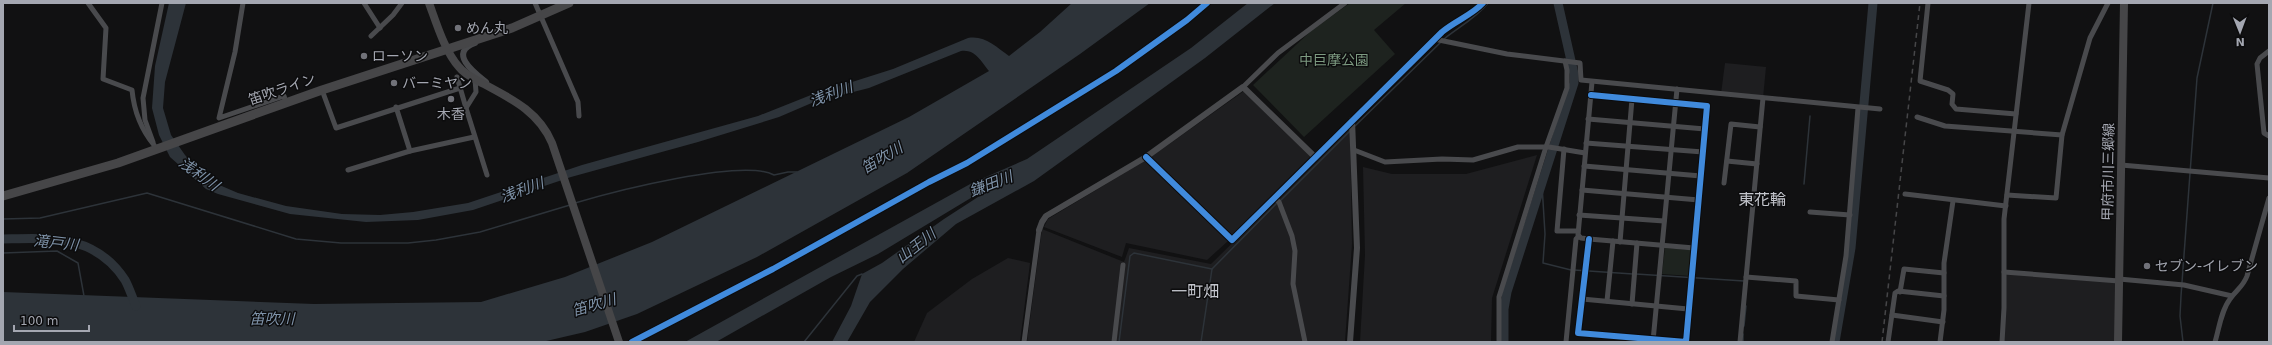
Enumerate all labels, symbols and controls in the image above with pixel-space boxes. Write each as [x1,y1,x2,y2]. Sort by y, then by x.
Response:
north arrow [2220,12,2260,52]
place label: めん丸 [466,20,508,36]
marker: めん丸 [453,23,463,33]
text: N [2235,35,2245,48]
place label: ローソン [372,48,428,64]
marker: ローソン [359,51,369,61]
park label: 中巨摩公園 [1299,52,1369,68]
street label: 笛吹ライン [246,70,318,108]
place label: バーミヤン [402,75,472,91]
water label: 浅利川 [807,77,857,110]
marker: バーミヤン [389,78,399,88]
marker: 木香 [446,94,456,104]
place label: 木香 [437,106,465,122]
street label: 甲府市川三郷線 [2099,123,2117,221]
water label: 笛吹川 [858,138,908,177]
water label: 浅利川 [176,153,224,196]
water label: 鎌田川 [967,167,1017,200]
water label: 浅利川 [498,173,548,206]
district label: 東花輪 [1738,190,1786,209]
water label: 山王川 [893,224,941,267]
water label: 滝戸川 [33,232,81,255]
place label: セブン-イレブン [2155,258,2258,274]
marker: セブン-イレブン [2142,261,2152,271]
district label: 一町畑 [1171,282,1219,301]
water label: 笛吹川 [570,290,620,320]
scale bar [14,307,89,333]
water label: 笛吹川 [249,310,296,328]
text: 100 m [20,314,58,328]

